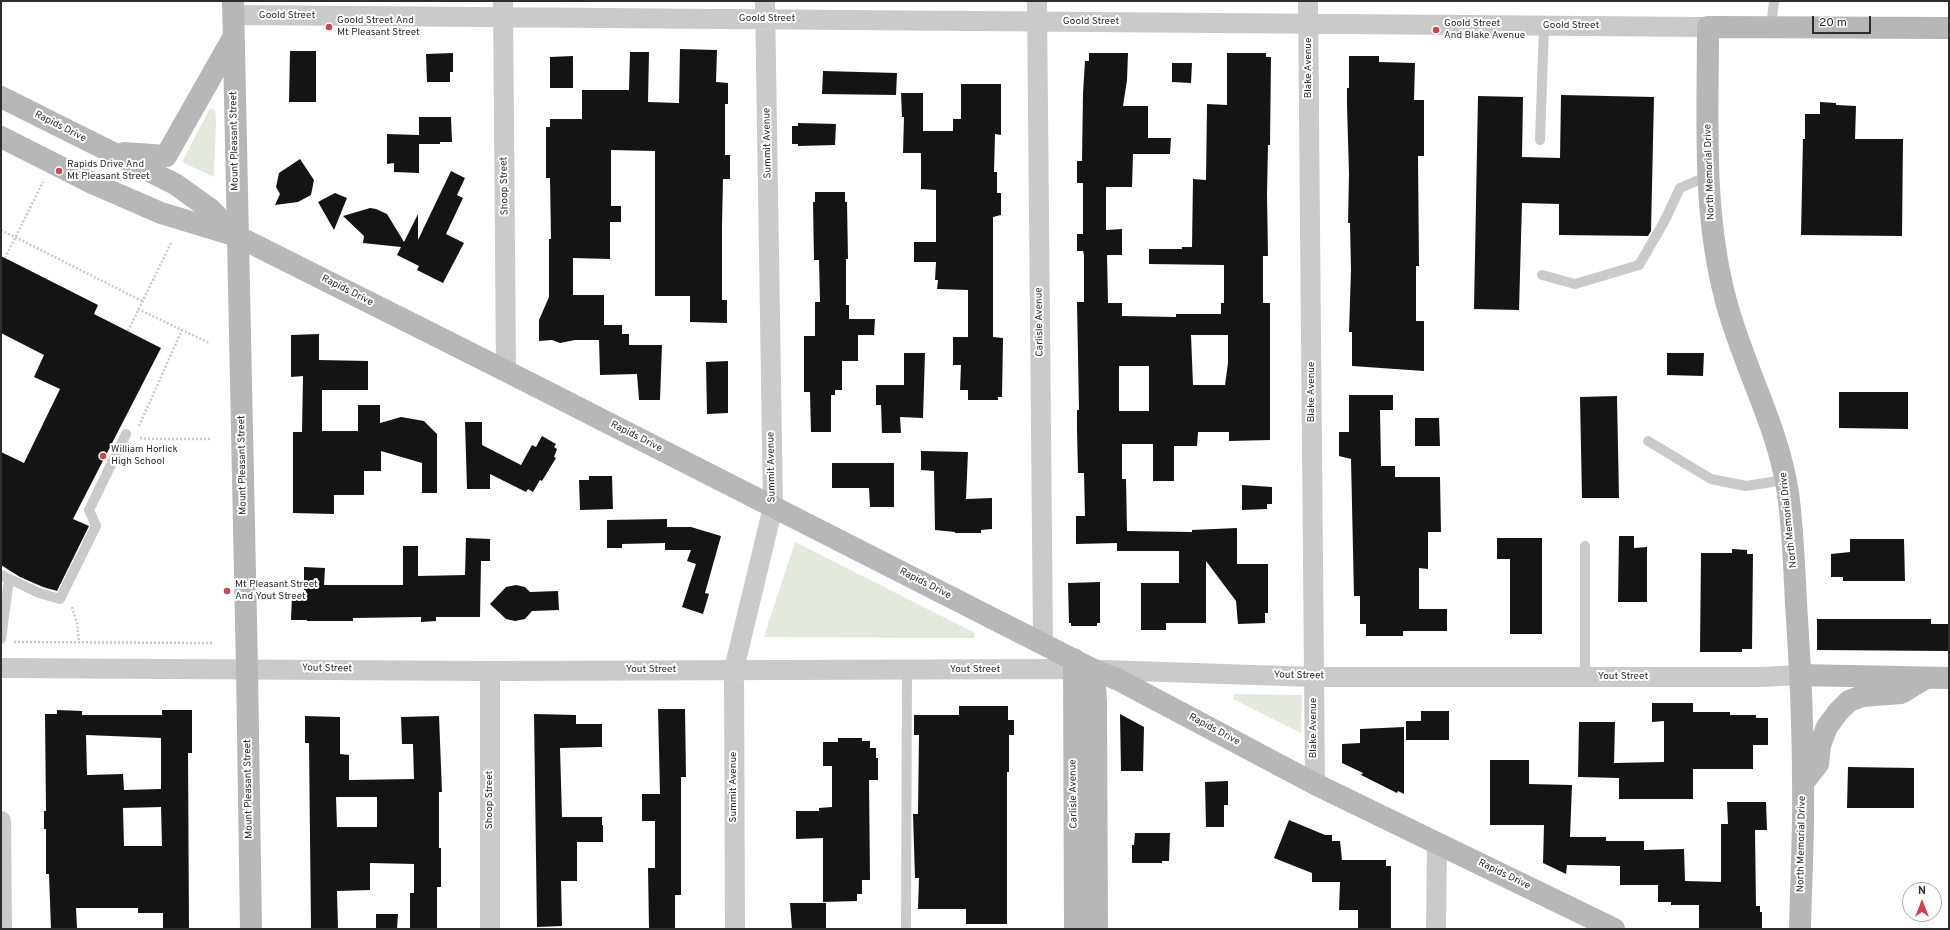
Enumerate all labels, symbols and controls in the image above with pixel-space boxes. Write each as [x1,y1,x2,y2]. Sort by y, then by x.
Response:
scale bar [1814,8,1873,34]
street label: Goold Street [259,10,315,22]
street label: Goold Street [739,13,795,25]
place label: Goold Street And Mt Pleasant Street [337,15,420,38]
text: 20 m [1819,15,1847,31]
street label: Goold Street [1063,16,1119,28]
place label: Goold Street And Blake Avenue [1444,18,1525,42]
street label: Goold Street [1543,20,1599,32]
marker: Goold Street And Mt Pleasant Street [324,22,334,32]
marker: Goold Street And Blake Avenue [1431,25,1441,35]
street label: Blake Avenue [1303,38,1315,98]
street label: Mount Pleasant Street [228,91,242,191]
street label: Summit Avenue [761,107,775,179]
street label: Rapids Drive [32,109,88,145]
street label: North Memorial Drive [1702,124,1718,220]
street label: Shoop Street [498,157,512,215]
place label: Rapids Drive And Mt Pleasant Street [67,159,150,182]
marker: Rapids Drive And Mt Pleasant Street [54,166,64,176]
street label: Rapids Drive [319,273,375,309]
street label: Carlisle Avenue [1033,287,1047,357]
street label: Blake Avenue [1306,362,1318,422]
street label: Mount Pleasant Street [236,415,250,515]
street label: Rapids Drive [608,419,664,455]
street label: Summit Avenue [765,431,779,503]
place label: William Horlick High School [111,444,178,468]
marker: William Horlick High School [98,451,108,461]
street label: North Memorial Drive [1778,472,1800,568]
street label: Rapids Drive [897,566,953,602]
place label: Mt Pleasant Street And Yout Street [235,579,318,602]
marker: Mt Pleasant Street And Yout Street [222,586,232,596]
street label: Yout Street [302,663,352,675]
street label: Yout Street [626,664,676,676]
street label: Yout Street [950,664,1000,676]
street label: Yout Street [1274,670,1324,682]
street label: Yout Street [1598,671,1648,683]
street label: Blake Avenue [1308,698,1320,758]
street label: Rapids Drive [1186,711,1242,749]
street label: Mount Pleasant Street [242,739,256,839]
street label: Summit Avenue [728,752,740,822]
street label: Carlisle Avenue [1067,759,1081,829]
street label: Shoop Street [484,771,496,829]
street label: North Memorial Drive [1795,796,1809,892]
street label: Rapids Drive [1476,857,1532,893]
north arrow [1902,882,1942,922]
text: N [1918,884,1926,898]

